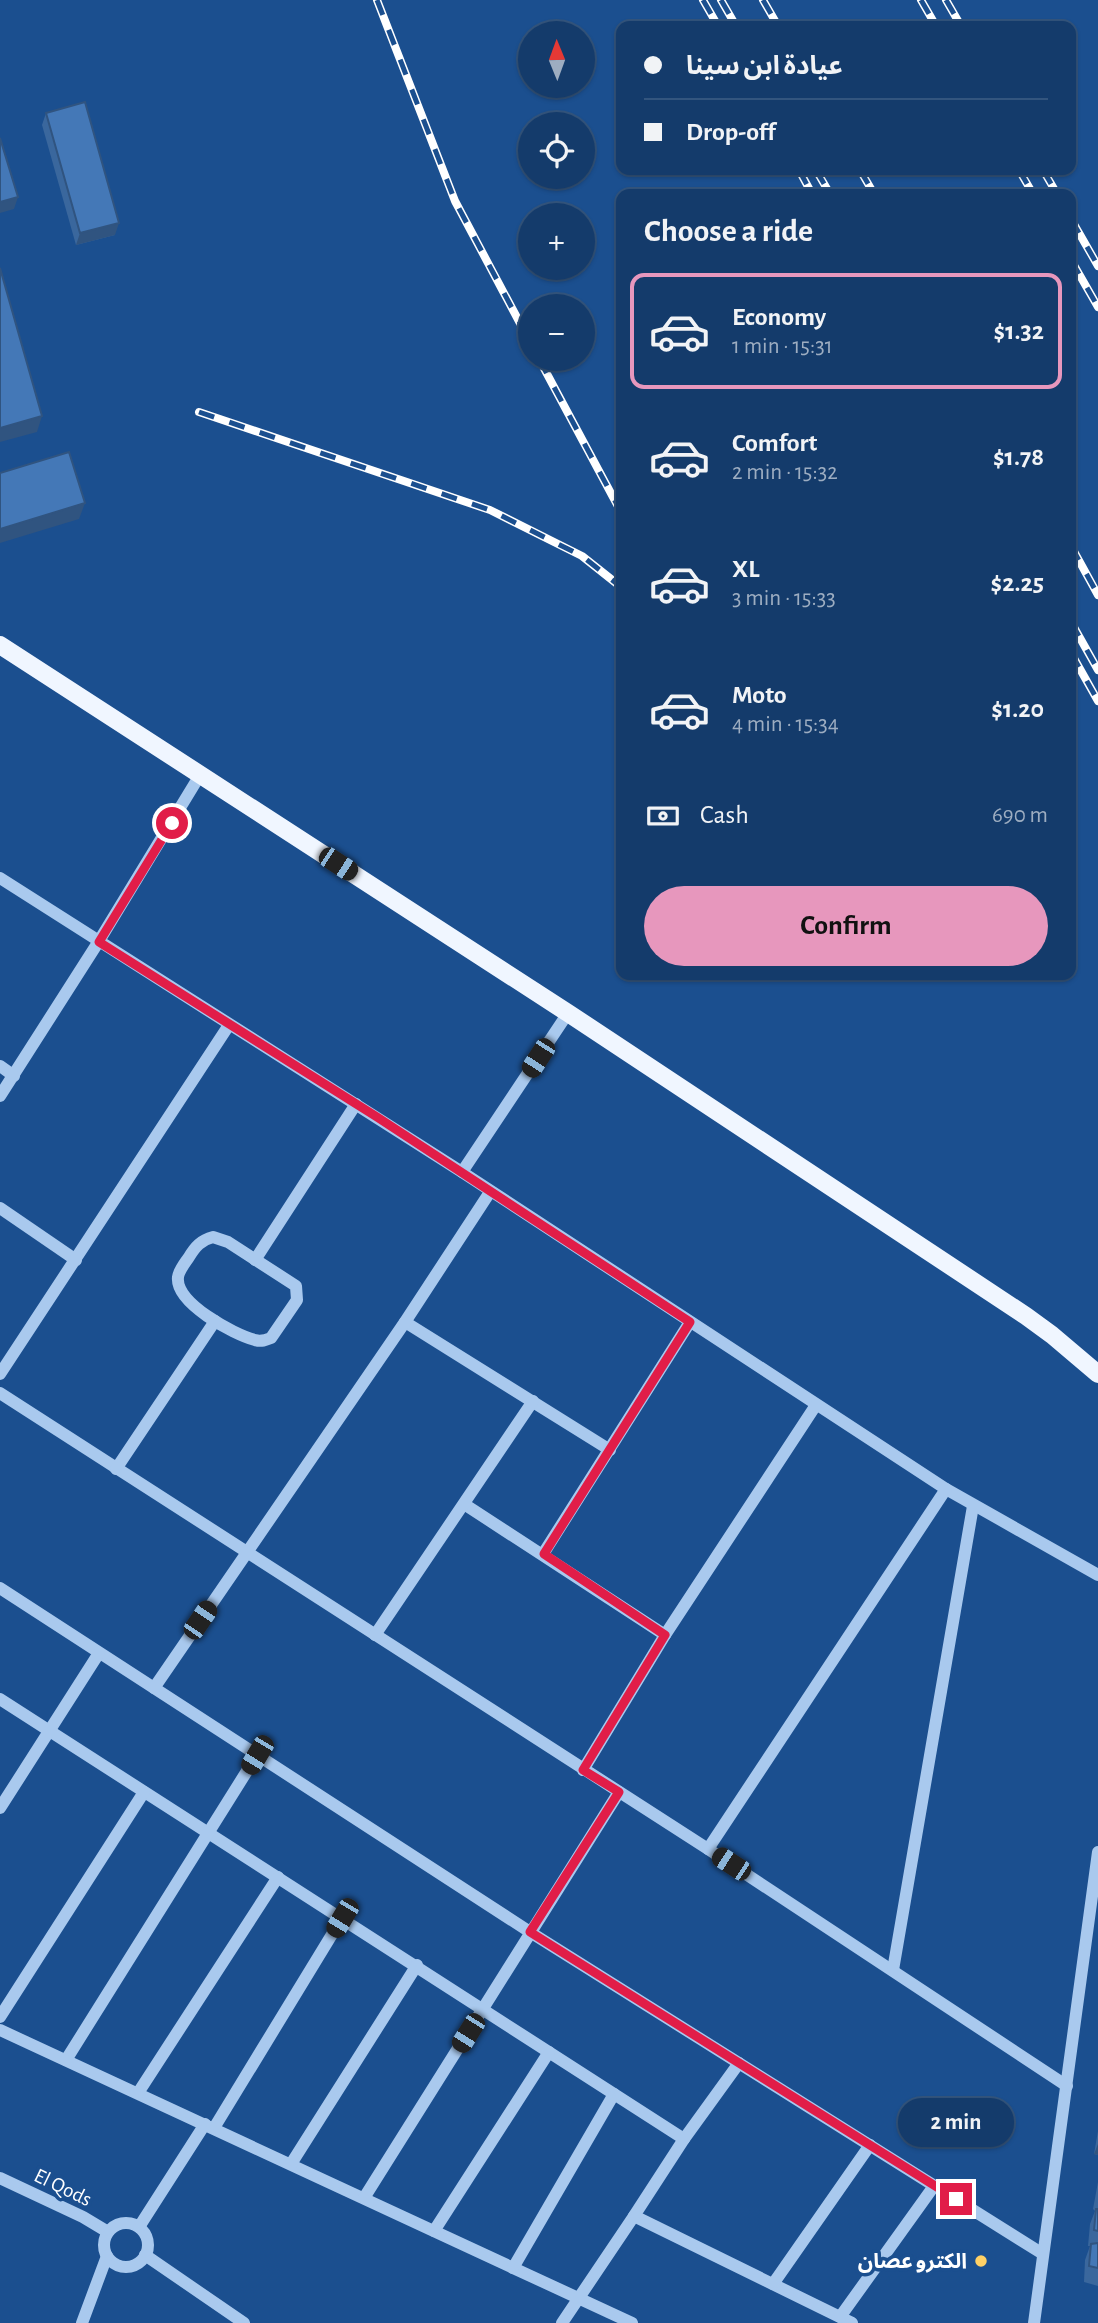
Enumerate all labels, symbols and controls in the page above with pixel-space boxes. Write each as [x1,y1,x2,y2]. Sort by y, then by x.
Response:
north arrow [518,21,595,98]
map controls [518,21,595,371]
text: عيادة ابن سينا [686,53,843,79]
button: locate [518,112,595,189]
text: Drop-off [686,119,775,145]
button: + [518,203,595,280]
text: Choose a ride [644,215,813,247]
button: − [518,294,595,371]
icon: car [648,300,711,363]
text: Economy [732,304,826,330]
text: $1.32 [994,318,1044,344]
text: 1 min · 15:31 [732,335,833,358]
icon: car [648,426,711,489]
text: Comfort [732,430,817,456]
text: $1.78 [993,444,1044,470]
text: 2 min · 15:32 [732,461,838,484]
icon: car [648,552,711,615]
text: XL [732,556,759,582]
text: $2.25 [991,570,1044,596]
text: 3 min · 15:33 [732,587,836,610]
icon: car [648,678,711,741]
text: Moto [732,682,787,708]
text: $1.20 [991,696,1044,722]
text: 4 min · 15:34 [732,713,839,736]
icon: cash [644,797,682,835]
text: Cash [700,802,749,828]
text: 690 m [992,804,1048,827]
route start [156,807,188,839]
car [315,844,362,884]
button: Confirm [644,886,1048,966]
car [518,1035,559,1081]
car [180,1597,221,1643]
car [238,1732,277,1778]
car [708,1844,755,1884]
car [323,1895,362,1941]
car [448,2010,489,2056]
callout: 2 min [898,2098,1014,2146]
text: 2 min [930,2111,982,2134]
street label: El Qods [31,2165,95,2210]
route end [940,2183,972,2215]
place label: الكترو عصان [858,2251,967,2273]
marker: الكترو عصان [973,2253,989,2269]

